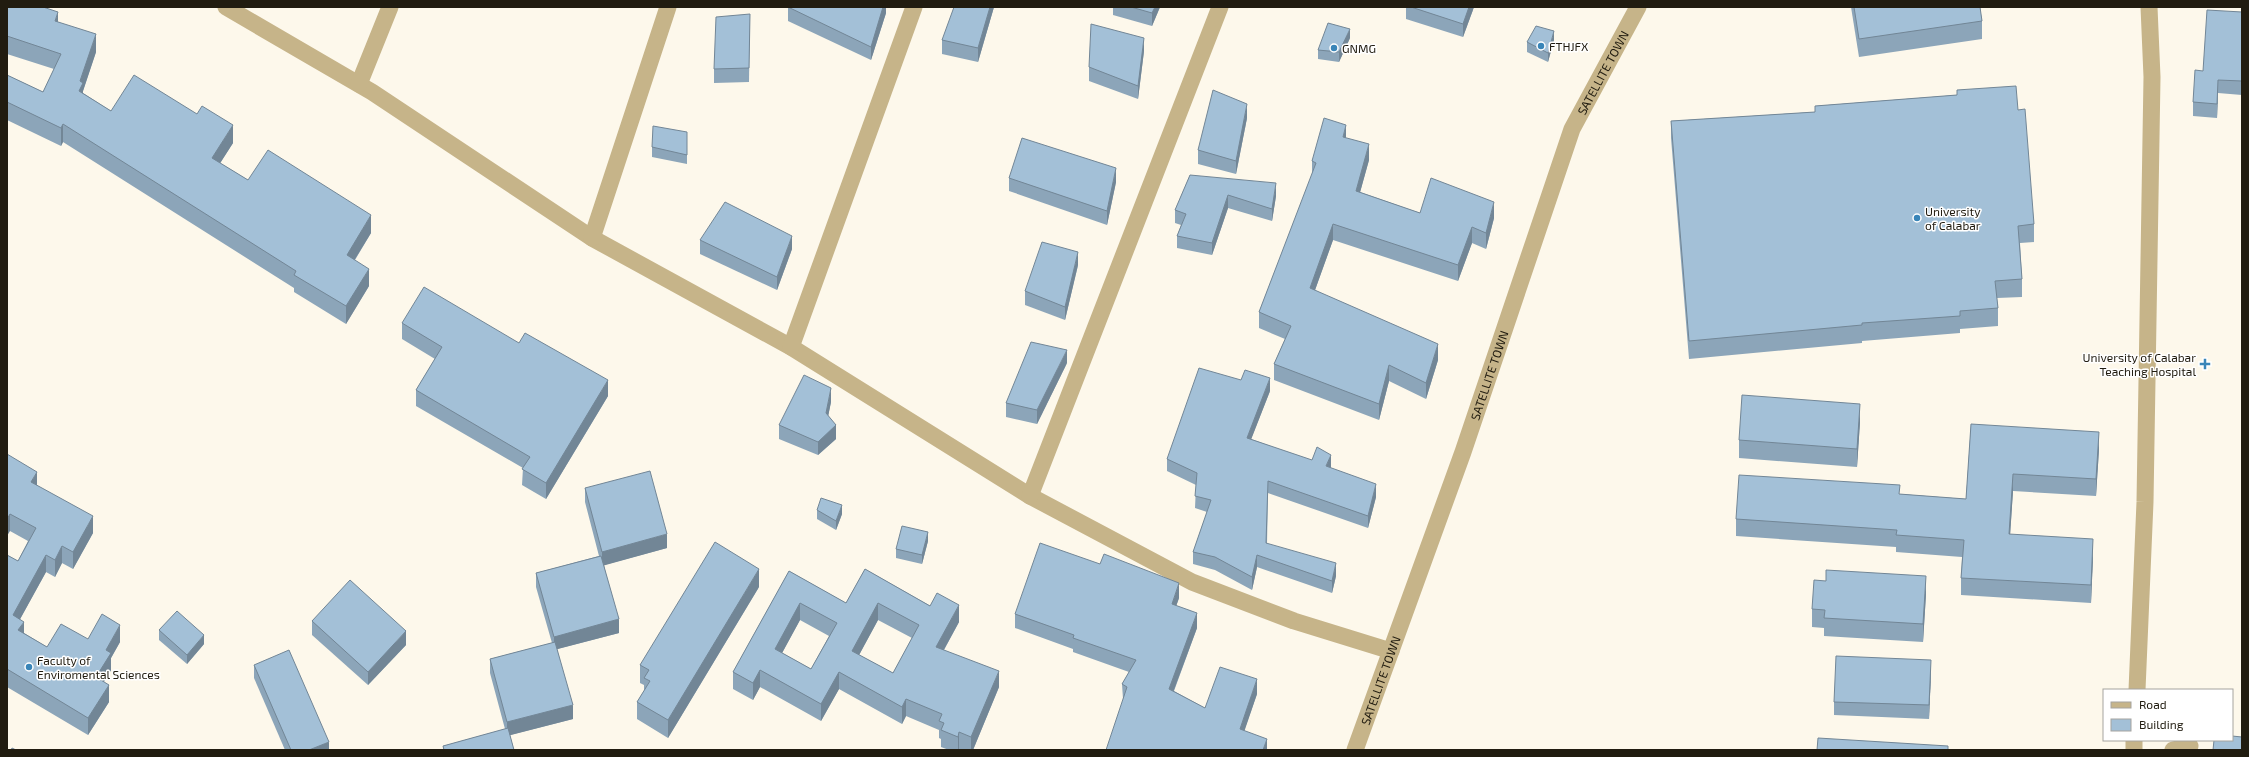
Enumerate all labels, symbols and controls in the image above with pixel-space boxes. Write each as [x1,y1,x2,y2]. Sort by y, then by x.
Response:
street label: SATELLITE TOWN [1574,28,1631,117]
place label: FTHJFX [1549,39,1589,53]
place label: GNMG [1342,41,1376,55]
marker: FTHJFX [1536,41,1546,51]
marker: GNMG [1329,43,1339,53]
place label: University of Calabar [1925,204,1981,232]
marker: University of Calabar [1912,213,1922,223]
street label: SATELLITE TOWN [1467,329,1510,422]
place label: University of Calabar Teaching Hospital [2082,350,2196,378]
marker: University of Calabar Teaching Hospital [2199,358,2211,370]
street label: SATELLITE TOWN [1358,634,1403,727]
place label: Faculty of Enviromental Sciences [37,653,160,681]
marker: Faculty of Enviromental Sciences [24,662,34,672]
legend [2103,689,2233,741]
text: Road [2139,697,2167,711]
text: Building [2139,717,2184,731]

